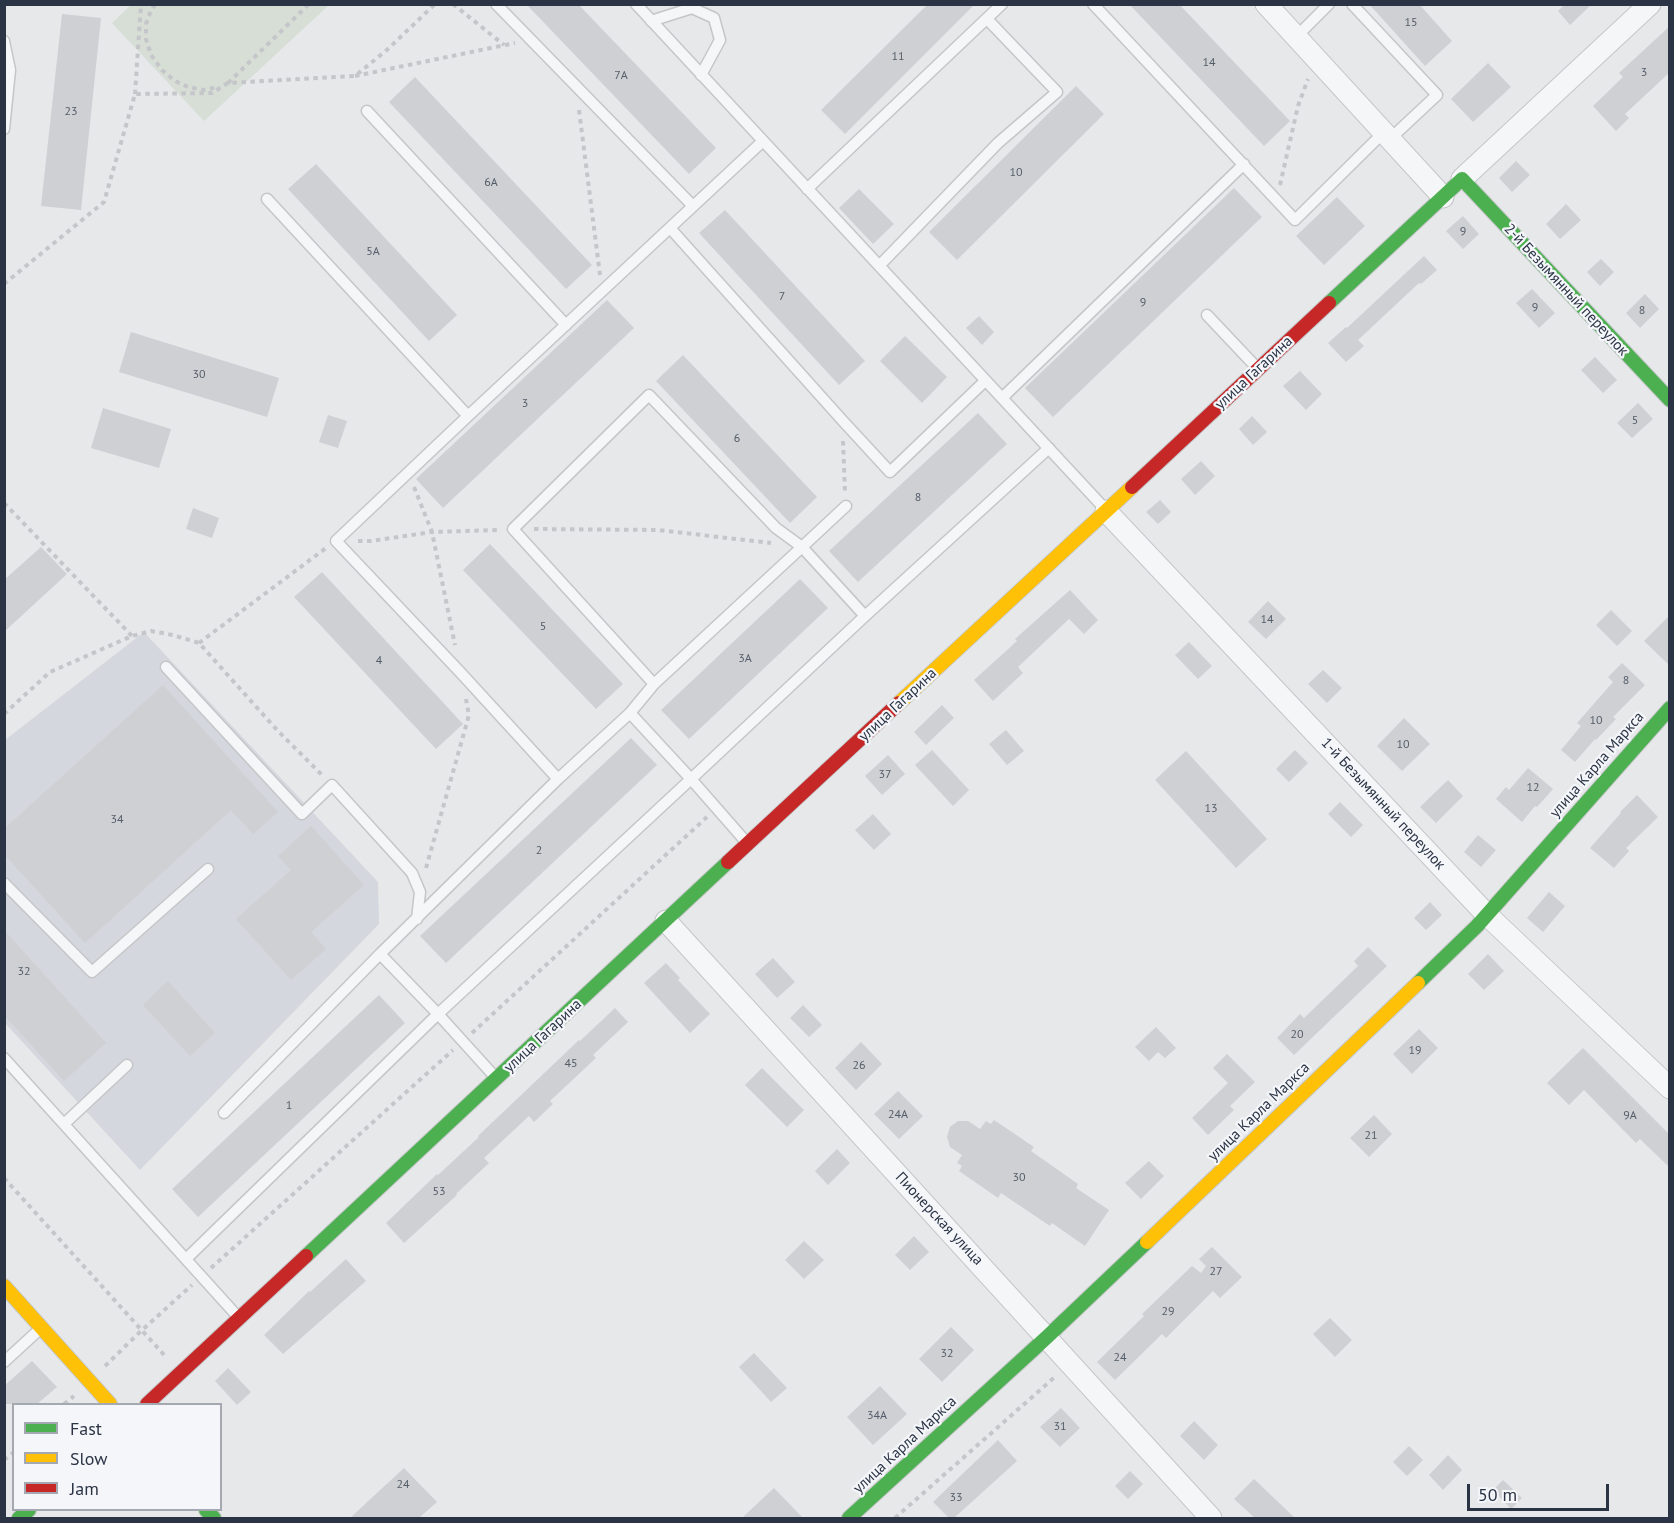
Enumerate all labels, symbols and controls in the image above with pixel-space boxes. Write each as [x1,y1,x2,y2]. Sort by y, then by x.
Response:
house number: 15 [1404,16,1418,30]
house number: 11 [891,50,905,64]
house number: 14 [1202,56,1216,70]
house number: 3 [1641,66,1647,80]
house number: 7А [614,69,628,83]
house number: 23 [64,105,78,119]
house number: 10 [1009,166,1023,180]
house number: 6А [484,176,498,190]
street label: 2-й Безымянный переулок [1500,220,1632,360]
house number: 9 [1460,225,1466,239]
house number: 5А [366,245,380,259]
house number: 7 [779,290,785,304]
house number: 9 [1140,296,1146,310]
house number: 9 [1532,301,1538,315]
house number: 8 [1639,304,1645,318]
street label: улица Гагарина [1212,333,1296,413]
house number: 30 [192,368,206,382]
house number: 3 [522,397,528,411]
house number: 5 [1632,414,1638,428]
house number: 6 [734,432,740,446]
house number: 8 [915,491,921,505]
house number: 14 [1260,613,1274,627]
house number: 5 [540,620,546,634]
house number: 3А [738,652,752,666]
house number: 4 [376,654,382,668]
street label: улица Гагарина [856,665,940,745]
house number: 8 [1623,674,1629,688]
street label: улица Карла Маркса [1546,708,1648,822]
house number: 10 [1589,714,1603,728]
street label: 1-й Безымянный переулок [1317,734,1449,874]
house number: 10 [1396,738,1410,752]
house number: 37 [878,768,892,782]
house number: 12 [1526,781,1540,795]
house number: 13 [1204,802,1218,816]
house number: 34 [110,813,124,827]
house number: 2 [536,844,542,858]
house number: 32 [17,965,31,979]
street label: улица Гагарина [501,996,585,1076]
house number: 20 [1290,1028,1304,1042]
house number: 19 [1408,1044,1422,1058]
house number: 45 [564,1057,578,1071]
house number: 26 [852,1059,866,1073]
street label: улица Карла Маркса [1204,1059,1314,1165]
house number: 1 [286,1099,292,1113]
house number: 24А [888,1108,908,1122]
house number: 9А [1623,1109,1637,1123]
house number: 21 [1364,1129,1378,1143]
street label: Пионерская улица [891,1169,987,1269]
house number: 30 [1012,1171,1026,1185]
house number: 53 [432,1185,446,1199]
house number: 27 [1209,1265,1223,1279]
house number: 29 [1161,1305,1175,1319]
house number: 32 [940,1347,954,1361]
house number: 24 [1113,1351,1127,1365]
street label: улица Карла Маркса [850,1393,960,1497]
legend [12,1403,222,1511]
house number: 34А [867,1409,887,1423]
text: Fast [70,1417,102,1440]
house number: 31 [1053,1420,1067,1434]
text: Slow [70,1447,108,1470]
scale bar [1470,1472,1612,1510]
text: Jam [70,1477,99,1500]
house number: 24 [396,1478,410,1492]
text: 50 m [1478,1483,1517,1506]
house number: 33 [949,1491,963,1505]

